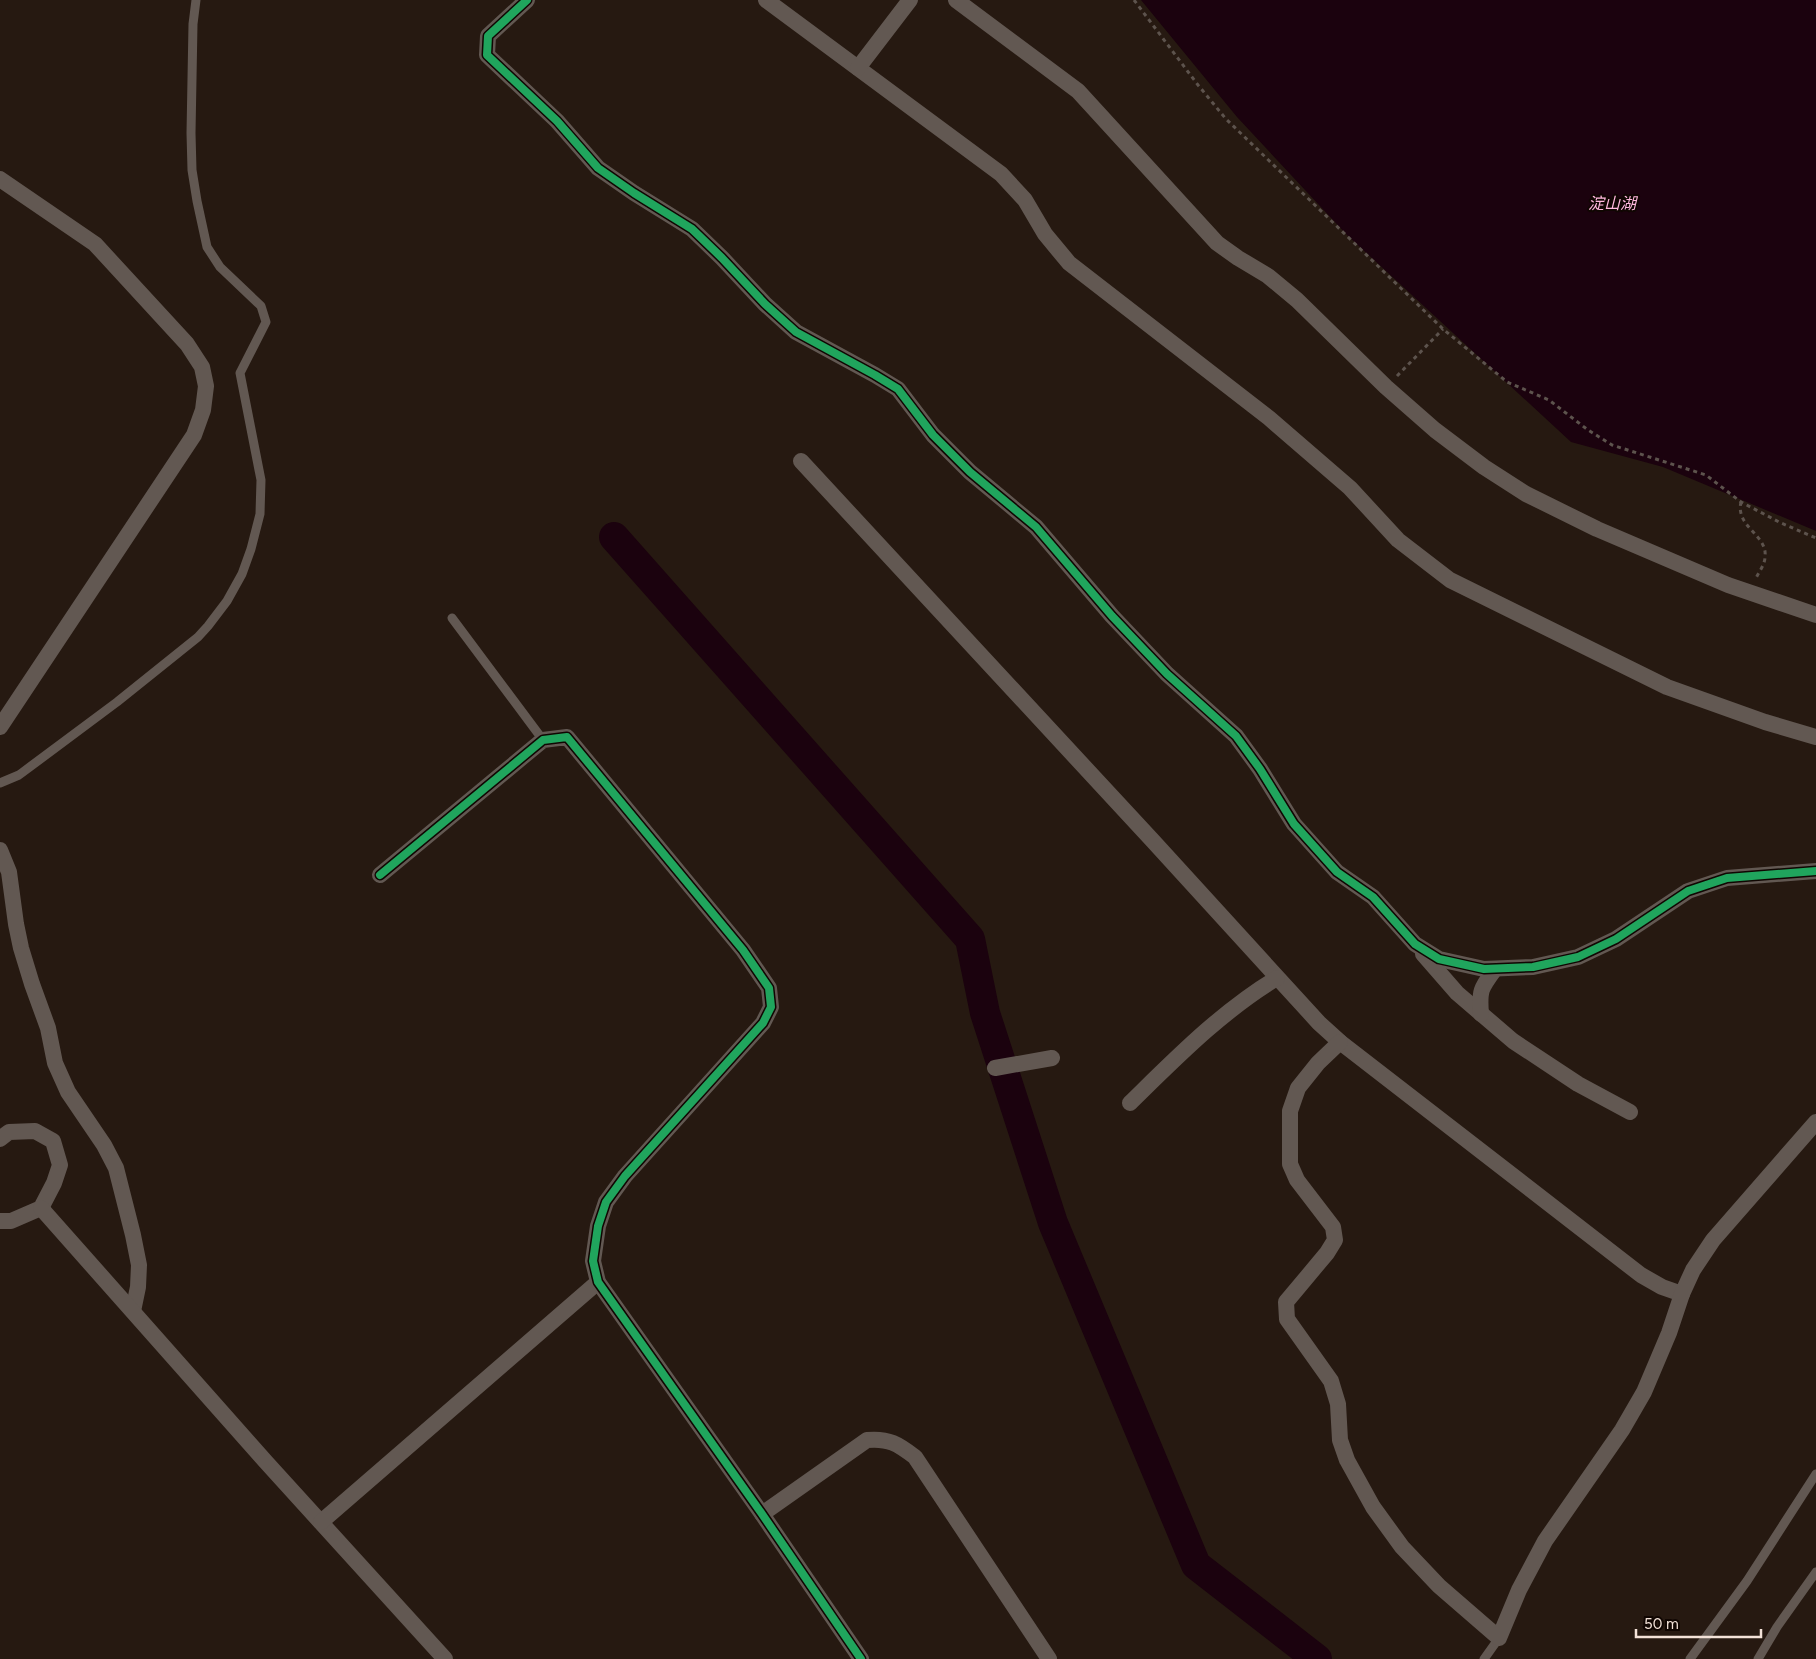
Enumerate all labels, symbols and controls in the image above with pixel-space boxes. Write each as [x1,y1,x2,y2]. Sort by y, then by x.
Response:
water label: 淀山湖 [1588,194,1639,213]
scale bar [1636,1606,1761,1638]
text: 50 m [1644,1615,1679,1633]

